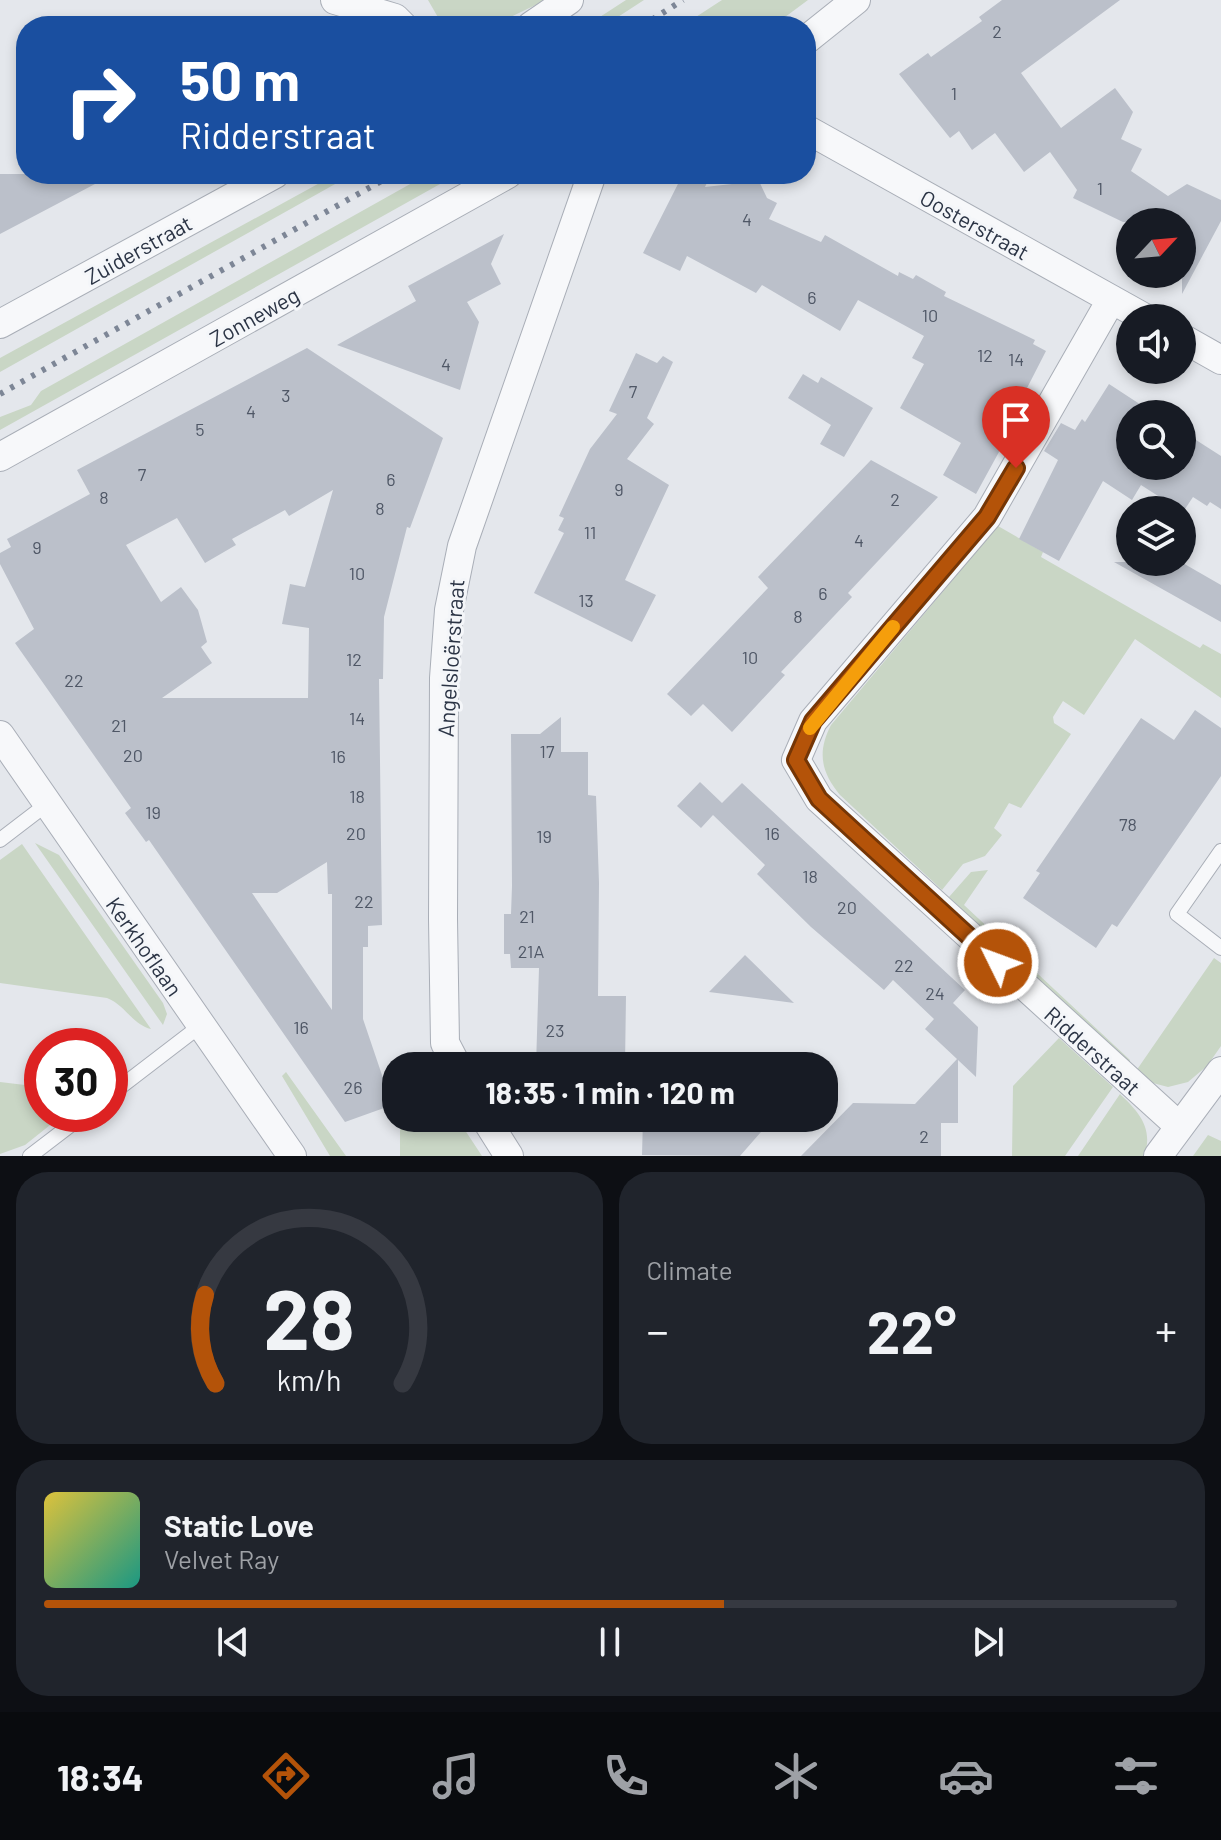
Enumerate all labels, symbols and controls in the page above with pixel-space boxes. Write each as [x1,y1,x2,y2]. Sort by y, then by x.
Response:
house number: 2 [992,20,1002,42]
text: 50 m [180,45,300,112]
icon: right [48,48,152,152]
house number: 1 [951,82,957,104]
text: Ridderstraat [180,113,376,156]
house number: 1 [1097,177,1103,199]
street label: Oosterstraat [916,183,1034,265]
house number: 4 [742,208,752,230]
north arrow [1116,208,1196,288]
map controls [1116,208,1196,576]
street label: Zuiderstraat [80,209,196,289]
street label: Zonneweg [205,281,303,351]
house number: 6 [807,286,817,308]
house number: 10 [922,304,938,326]
button: sound [1116,304,1196,384]
house number: 12 [977,344,993,366]
house number: 14 [1008,348,1024,370]
house number: 4 [441,353,451,375]
house number: 7 [629,380,638,402]
house number: 3 [281,384,291,406]
pin [982,386,1050,468]
icon: arrive [994,398,1038,442]
house number: 4 [246,400,256,422]
button: search [1116,400,1196,480]
house number: 5 [195,418,205,440]
house number: 7 [138,463,147,485]
house number: 6 [386,468,396,490]
house number: 9 [614,478,624,500]
house number: 8 [99,486,109,508]
house number: 2 [890,488,900,510]
button: layers [1116,496,1196,576]
house number: 8 [375,497,385,519]
house number: 11 [584,521,596,543]
house number: 4 [854,529,864,551]
house number: 9 [32,536,42,558]
house number: 10 [349,562,365,584]
street label: Angelsloërstraat [432,578,468,738]
house number: 6 [818,582,828,604]
house number: 13 [578,589,594,611]
house number: 8 [793,605,803,627]
house number: 10 [742,646,758,668]
house number: 12 [346,648,362,670]
house number: 22 [64,669,84,691]
house number: 14 [349,707,365,729]
house number: 21 [111,714,127,736]
house number: 17 [540,740,555,762]
house number: 20 [123,744,143,766]
house number: 16 [330,745,346,767]
house number: 18 [349,785,365,807]
house number: 19 [145,801,161,823]
house number: 78 [1119,813,1137,835]
house number: 20 [346,822,366,844]
house number: 16 [764,822,780,844]
house number: 19 [536,825,552,847]
house number: 18 [802,865,818,887]
house number: 22 [354,890,374,912]
street label: Kerkhoflaan [101,892,189,1000]
house number: 20 [837,896,857,918]
house number: 21 [519,905,535,927]
position arrow [956,921,1040,1005]
house number: 21A [518,940,544,962]
house number: 22 [894,954,914,976]
house number: 24 [925,982,945,1004]
street label: Ridderstraat [1040,1000,1146,1100]
house number: 16 [293,1016,309,1038]
house number: 23 [546,1019,564,1041]
speed limit sign: 30 [24,1028,128,1132]
text: 18:35 · 1 min · 120 m [485,1074,735,1110]
house number: 26 [344,1076,362,1098]
house number: 2 [919,1125,929,1147]
text: Climate [647,1254,733,1285]
text: 28 [263,1267,355,1367]
text: 22° [867,1294,957,1366]
text: − [647,1303,669,1356]
text: + [1155,1303,1177,1356]
text: km/h [277,1362,342,1397]
text: Static Love [164,1507,314,1543]
text: Velvet Ray [164,1543,279,1574]
icon: previous [211,1620,255,1664]
icon: pause [588,1620,632,1664]
icon: next [966,1620,1010,1664]
icon: directions [258,1748,314,1804]
icon: music [428,1748,484,1804]
icon: phone [598,1748,654,1804]
icon: climate [768,1748,824,1804]
icon: car [938,1748,994,1804]
icon: filters [1108,1748,1164,1804]
text: 18:34 [57,1755,144,1798]

